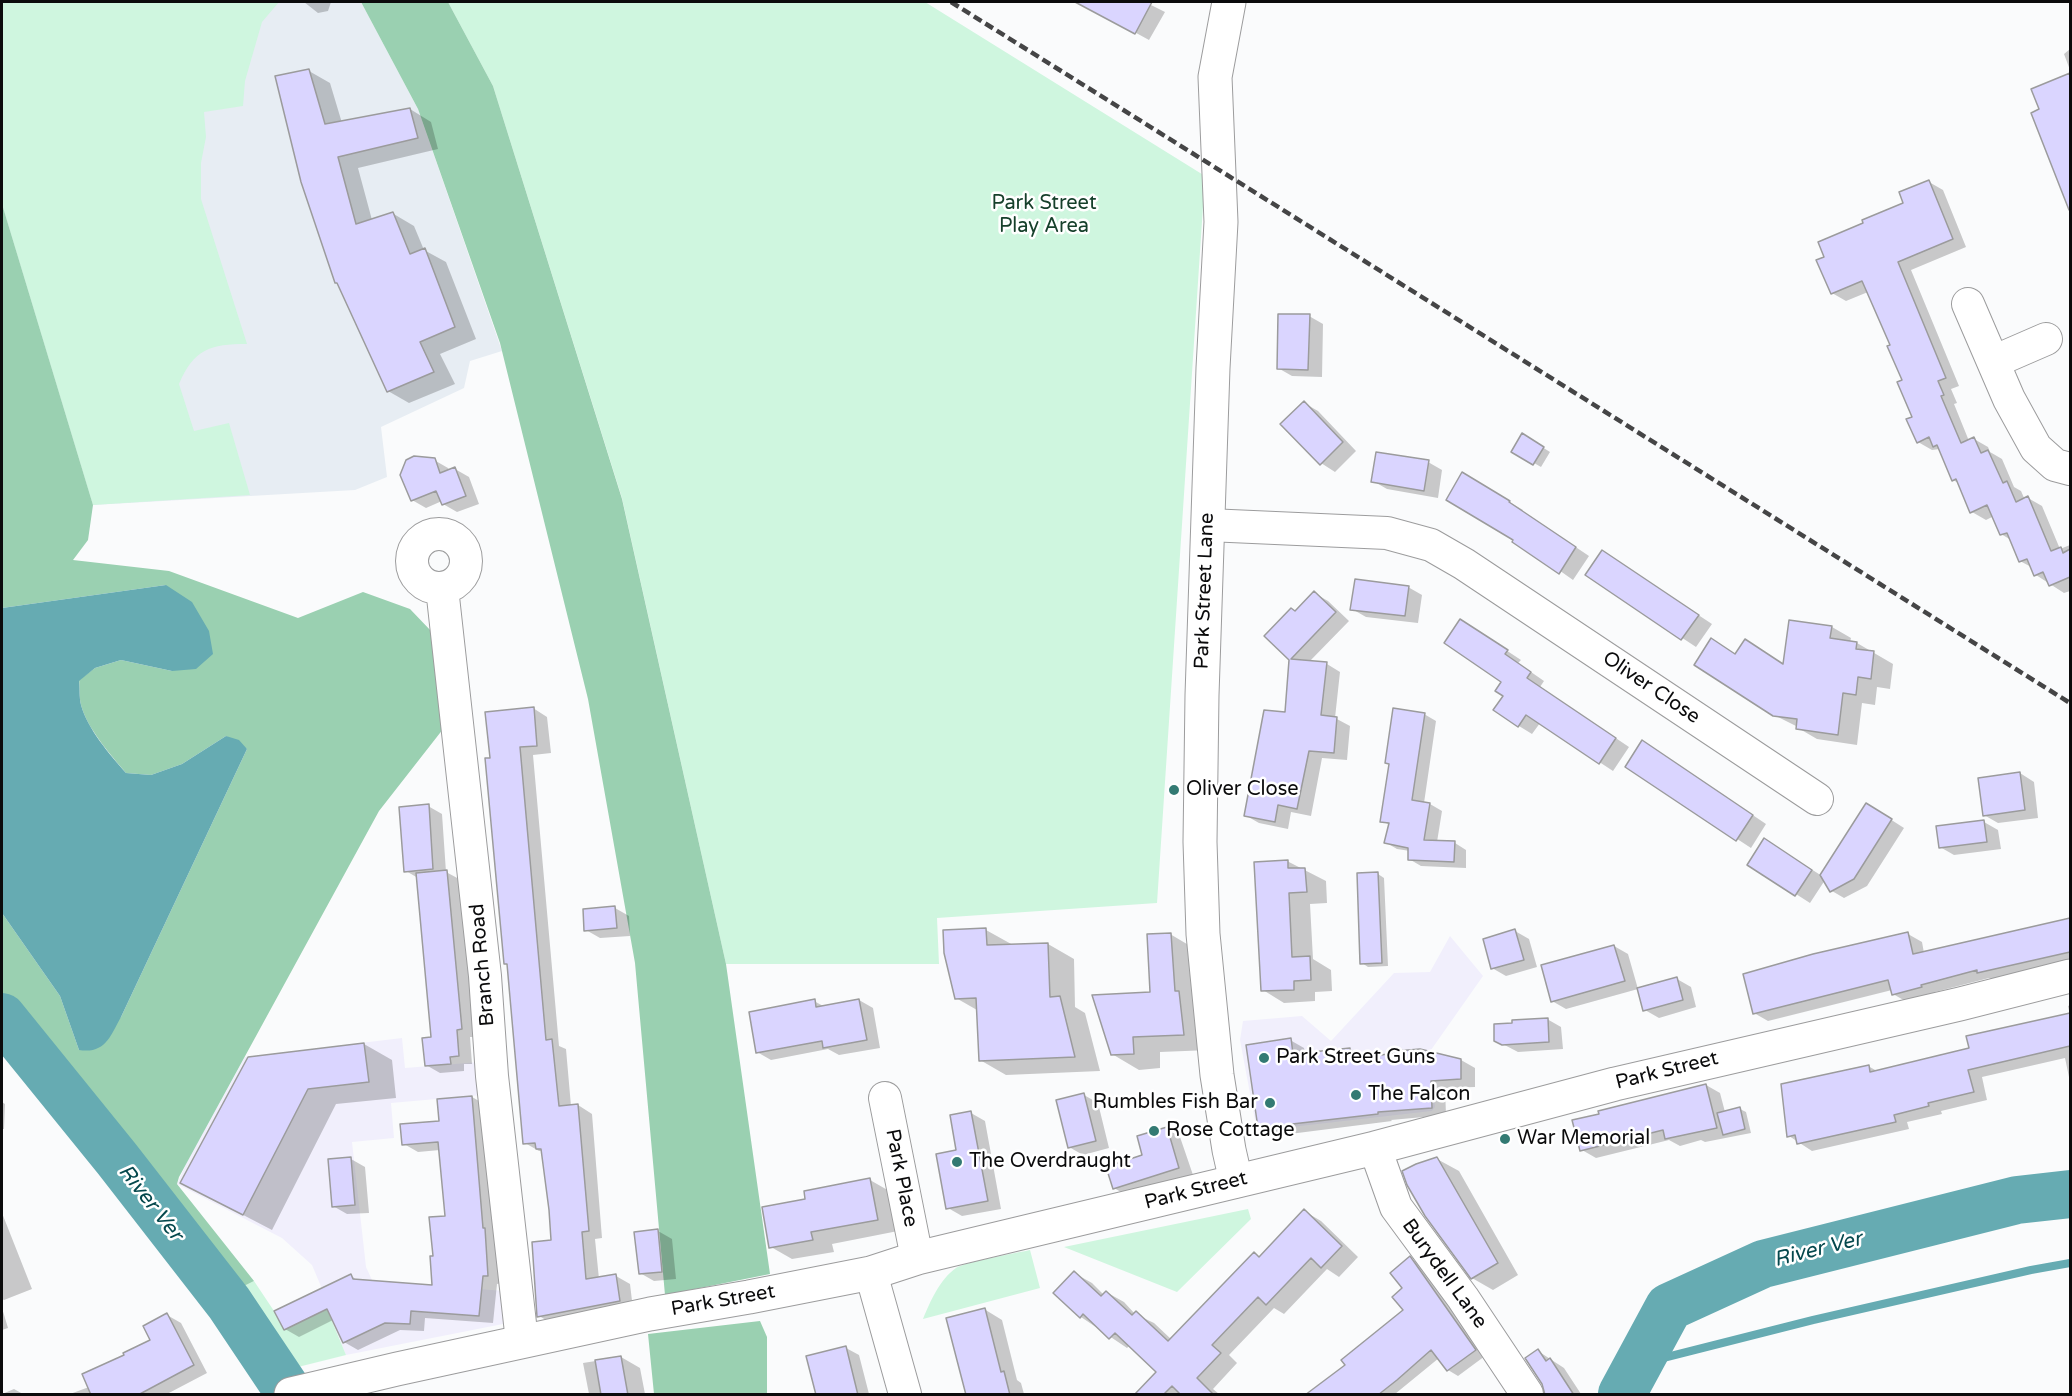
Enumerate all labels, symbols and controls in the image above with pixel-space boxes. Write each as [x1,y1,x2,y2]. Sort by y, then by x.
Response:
park label: Park Street Play Area [991,192,1097,239]
street label: Park Street Lane [1190,512,1220,670]
street label: Oliver Close [1598,647,1704,729]
place label: Oliver Close [1186,778,1299,802]
marker: Oliver Close [1167,783,1181,797]
street label: Branch Road [466,903,500,1027]
place label: Park Street Guns [1276,1046,1435,1070]
street label: Park Street [1613,1047,1721,1095]
marker: Park Street Guns [1257,1051,1271,1065]
place label: The Falcon [1368,1083,1471,1107]
marker: The Falcon [1349,1088,1363,1102]
place label: Rumbles Fish Bar [1093,1091,1258,1115]
marker: Rumbles Fish Bar [1263,1096,1277,1110]
place label: Rose Cottage [1166,1119,1295,1143]
marker: Rose Cottage [1147,1124,1161,1138]
street label: Park Place [880,1127,922,1229]
place label: War Memorial [1517,1127,1650,1151]
marker: War Memorial [1498,1132,1512,1146]
place label: The Overdraught [969,1150,1131,1174]
marker: The Overdraught [950,1155,964,1169]
water label: River Ver [112,1160,188,1246]
street label: Park Street [1142,1167,1250,1215]
street label: Burydell Lane [1396,1215,1492,1333]
water label: River Ver [1771,1227,1865,1273]
street label: Park Street [669,1280,777,1322]

